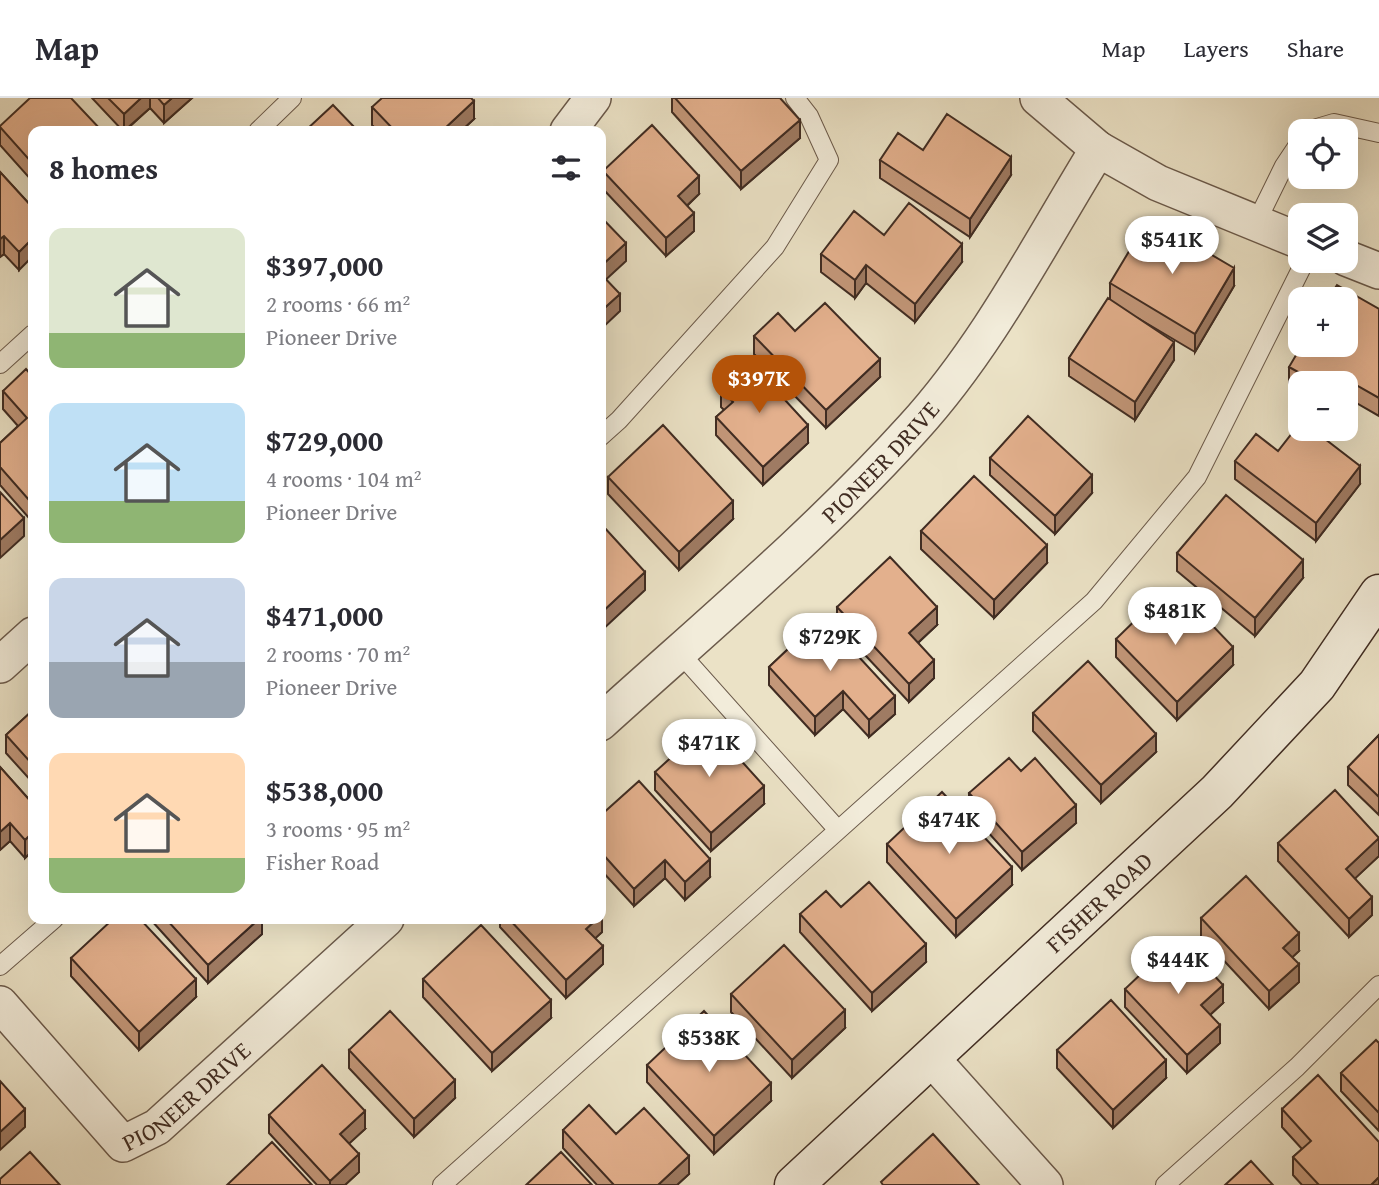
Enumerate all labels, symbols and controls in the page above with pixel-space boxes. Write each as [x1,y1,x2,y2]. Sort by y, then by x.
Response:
text: Map [35,24,99,72]
text: Map [1102,31,1145,66]
text: Layers [1183,31,1249,66]
text: Share [1287,31,1344,66]
map controls [1288,119,1358,441]
button: locate [1288,119,1358,189]
text: 8 homes [49,146,158,190]
icon: filters [547,149,585,187]
button: layers [1288,203,1358,273]
pin: $541K [1123,216,1221,276]
text: $541K [1141,222,1203,255]
text: $397,000 [266,243,383,287]
icon: home [105,256,189,340]
text: 2 rooms · 66 m² [266,287,410,320]
button: + [1288,287,1358,357]
text: Pioneer Drive [266,320,397,353]
pin: $397K [710,356,808,415]
text: $397K [728,361,790,394]
button: − [1288,371,1358,441]
street label: PIONEER DRIVE [813,393,947,531]
text: $729,000 [266,418,383,462]
icon: home [105,431,189,515]
text: 4 rooms · 104 m² [266,462,421,495]
text: Pioneer Drive [266,495,397,528]
pin: $481K [1126,588,1224,647]
text: $471,000 [266,593,383,637]
text: $481K [1144,593,1206,626]
icon: home [105,606,189,690]
pin: $729K [781,614,879,673]
text: $729K [799,619,861,652]
text: 2 rooms · 70 m² [266,637,410,670]
text: Pioneer Drive [266,670,397,703]
pin: $471K [660,720,758,779]
text: $471K [678,725,740,758]
text: $538,000 [266,768,383,812]
icon: home [105,781,189,865]
pin: $474K [900,796,998,856]
text: $474K [918,802,980,835]
text: 3 rooms · 95 m² [266,812,410,845]
street label: FISHER ROAD [1037,843,1160,961]
text: Fisher Road [266,845,379,878]
pin: $444K [1129,936,1227,996]
text: $444K [1147,942,1209,975]
pin: $538K [660,1014,758,1074]
text: $538K [678,1020,740,1053]
street label: PIONEER DRIVE [116,1033,258,1159]

